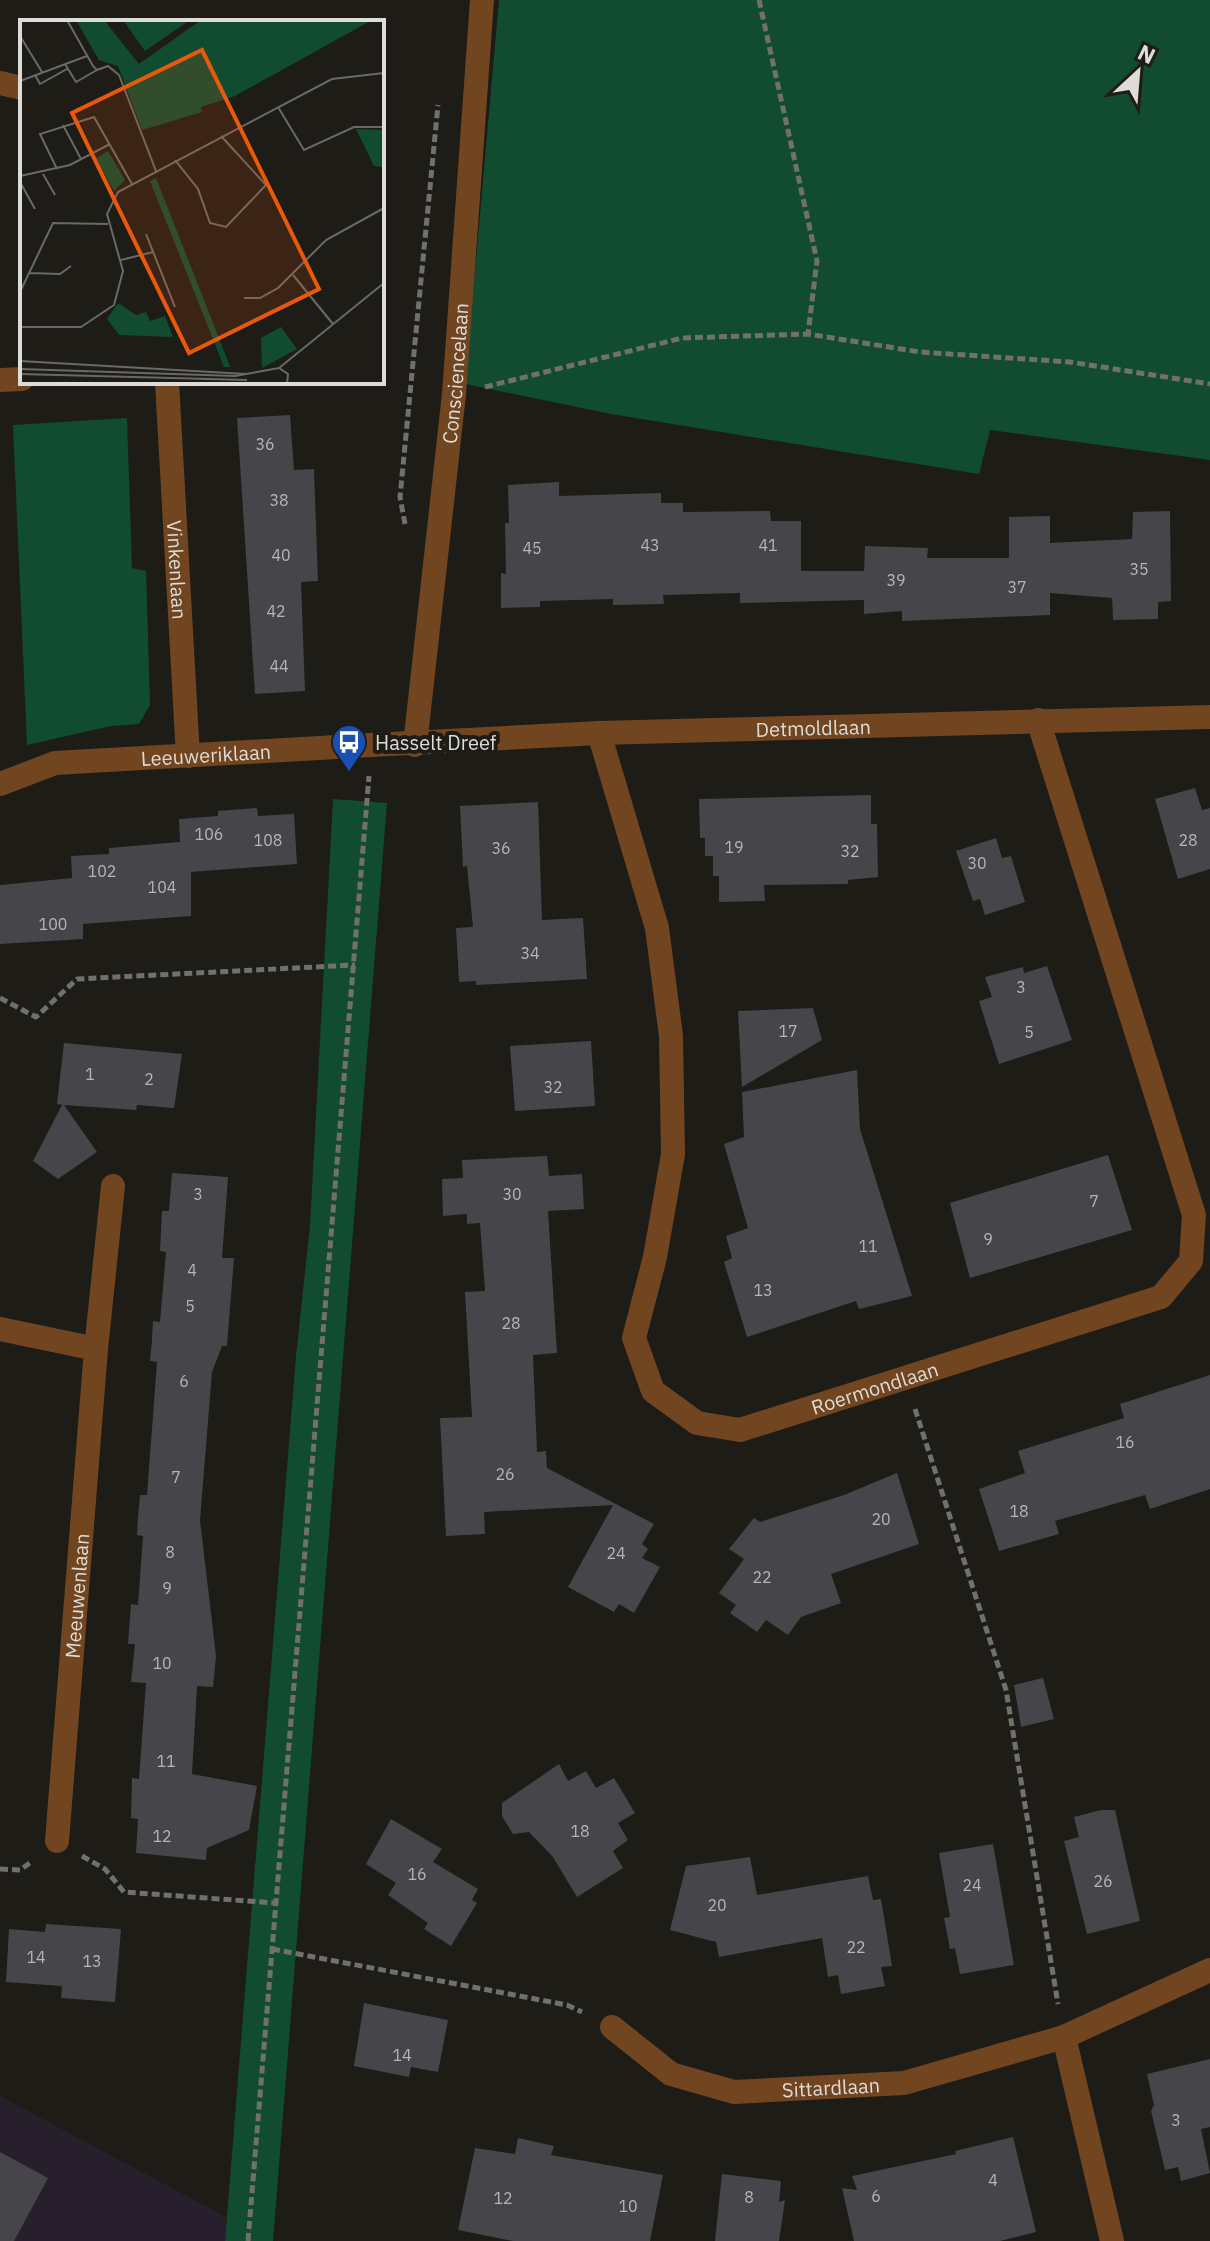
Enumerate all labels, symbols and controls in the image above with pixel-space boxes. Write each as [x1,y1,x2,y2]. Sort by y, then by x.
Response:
inset map [20,20,384,384]
north arrow [1098,32,1178,112]
text: N [1133,37,1161,70]
street label: Consciencelaan [435,302,474,445]
house number: 36 [255,434,275,454]
house number: 38 [269,490,289,510]
street label: Vinkenlaan [161,519,194,620]
house number: 43 [640,535,660,555]
house number: 41 [758,535,778,555]
house number: 45 [522,538,542,558]
house number: 40 [271,545,291,565]
house number: 35 [1129,559,1149,579]
house number: 39 [886,570,906,590]
house number: 37 [1007,577,1027,597]
house number: 42 [266,601,286,621]
house number: 44 [269,656,289,676]
street label: Detmoldlaan [755,712,871,742]
bus stop icon: Hasselt Dreef [330,723,368,773]
place label: Hasselt Dreef [375,729,497,756]
street label: Leeuweriklaan [140,737,272,772]
house number: 106 [195,824,223,844]
house number: 108 [254,830,282,850]
house number: 28 [1178,830,1198,850]
house number: 19 [724,837,744,857]
house number: 36 [491,838,511,858]
house number: 32 [840,841,860,861]
house number: 30 [967,853,987,873]
house number: 102 [88,861,116,881]
house number: 104 [148,877,176,897]
house number: 100 [39,914,67,934]
house number: 34 [520,943,540,963]
house number: 3 [1016,977,1026,997]
house number: 17 [778,1021,798,1041]
house number: 5 [1024,1022,1034,1042]
house number: 1 [85,1064,95,1084]
house number: 2 [144,1069,154,1089]
house number: 32 [543,1077,563,1097]
house number: 3 [193,1184,203,1204]
house number: 30 [502,1184,522,1204]
house number: 7 [1089,1191,1099,1211]
house number: 9 [983,1229,993,1249]
house number: 11 [858,1236,878,1256]
house number: 4 [187,1260,197,1280]
house number: 13 [753,1280,773,1300]
house number: 5 [185,1296,195,1316]
house number: 28 [501,1313,521,1333]
street label: Roermondlaan [808,1355,942,1420]
house number: 6 [179,1371,189,1391]
house number: 16 [1115,1432,1135,1452]
house number: 26 [495,1464,515,1484]
house number: 7 [171,1467,181,1487]
house number: 18 [1009,1501,1029,1521]
house number: 20 [871,1509,891,1529]
street label: Meeuwenlaan [58,1532,95,1659]
house number: 8 [165,1542,175,1562]
house number: 24 [606,1543,626,1563]
house number: 22 [752,1567,772,1587]
house number: 9 [162,1578,172,1598]
house number: 10 [152,1653,172,1673]
house number: 11 [156,1751,176,1771]
house number: 18 [570,1821,590,1841]
house number: 12 [152,1826,172,1846]
house number: 16 [407,1864,427,1884]
house number: 26 [1093,1871,1113,1891]
house number: 24 [962,1875,982,1895]
house number: 20 [707,1895,727,1915]
house number: 22 [846,1937,866,1957]
house number: 14 [26,1947,46,1967]
house number: 13 [82,1951,102,1971]
house number: 14 [392,2045,412,2065]
street label: Sittardlaan [781,2071,881,2103]
house number: 3 [1171,2110,1181,2130]
house number: 4 [988,2170,998,2190]
house number: 6 [871,2186,881,2206]
house number: 8 [744,2187,754,2207]
house number: 12 [493,2188,513,2208]
house number: 10 [618,2196,638,2216]

